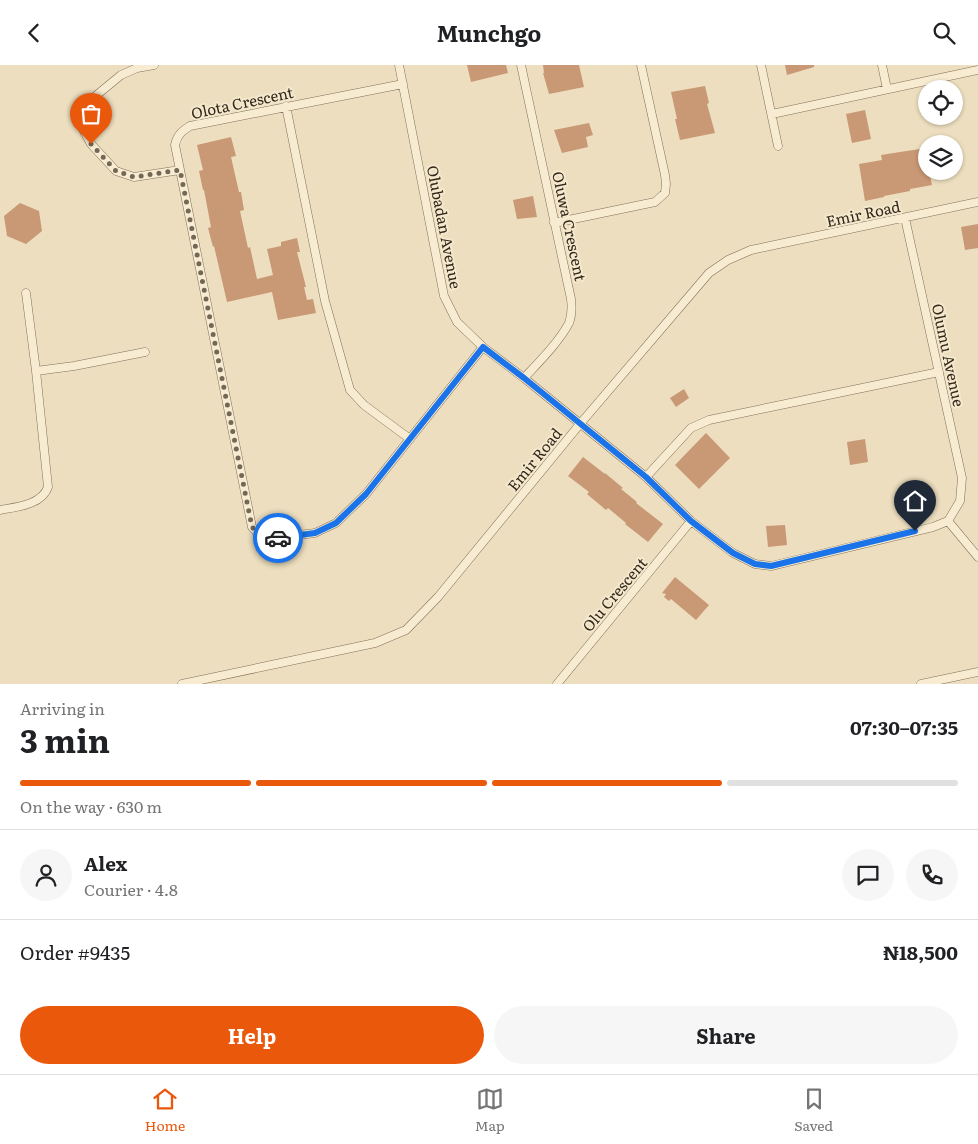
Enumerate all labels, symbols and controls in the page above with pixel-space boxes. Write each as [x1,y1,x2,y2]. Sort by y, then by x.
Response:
text: Munchgo [437,16,541,49]
icon: back [20,19,48,47]
icon: search [930,19,958,47]
street label: Olota Crescent [189,80,295,124]
map controls [918,80,963,180]
button: locate [918,80,963,125]
pin [70,93,112,144]
icon: bag [77,100,105,128]
button: layers [918,135,963,180]
street label: Olubadan Avenue [422,163,468,291]
street label: Oluwa Crescent [547,169,593,283]
street label: Emir Road [824,194,902,232]
street label: Olumu Avenue [927,301,971,409]
street label: Emir Road [501,422,567,496]
pin [894,480,936,531]
icon: home [901,487,929,515]
courier [253,513,303,563]
icon: car [264,524,292,552]
street label: Olu Crescent [576,552,652,636]
text: Arriving in [20,696,105,720]
text: 07:30–07:35 [850,713,958,741]
text: 3 min [20,715,110,763]
text: On the way · 630 m [20,794,162,818]
button: person [20,849,72,901]
text: Alex [84,849,127,877]
button: chat [842,849,894,901]
button: phone [906,849,958,901]
text: Courier · 4.8 [84,877,178,901]
text: Order #9435 [20,938,130,966]
text: ₦18,500 [883,938,958,966]
button: Help [20,1006,484,1064]
button: Share [494,1006,958,1064]
tab: Home [145,1085,185,1135]
tab: Map [475,1085,505,1135]
tab: Saved [794,1085,833,1135]

